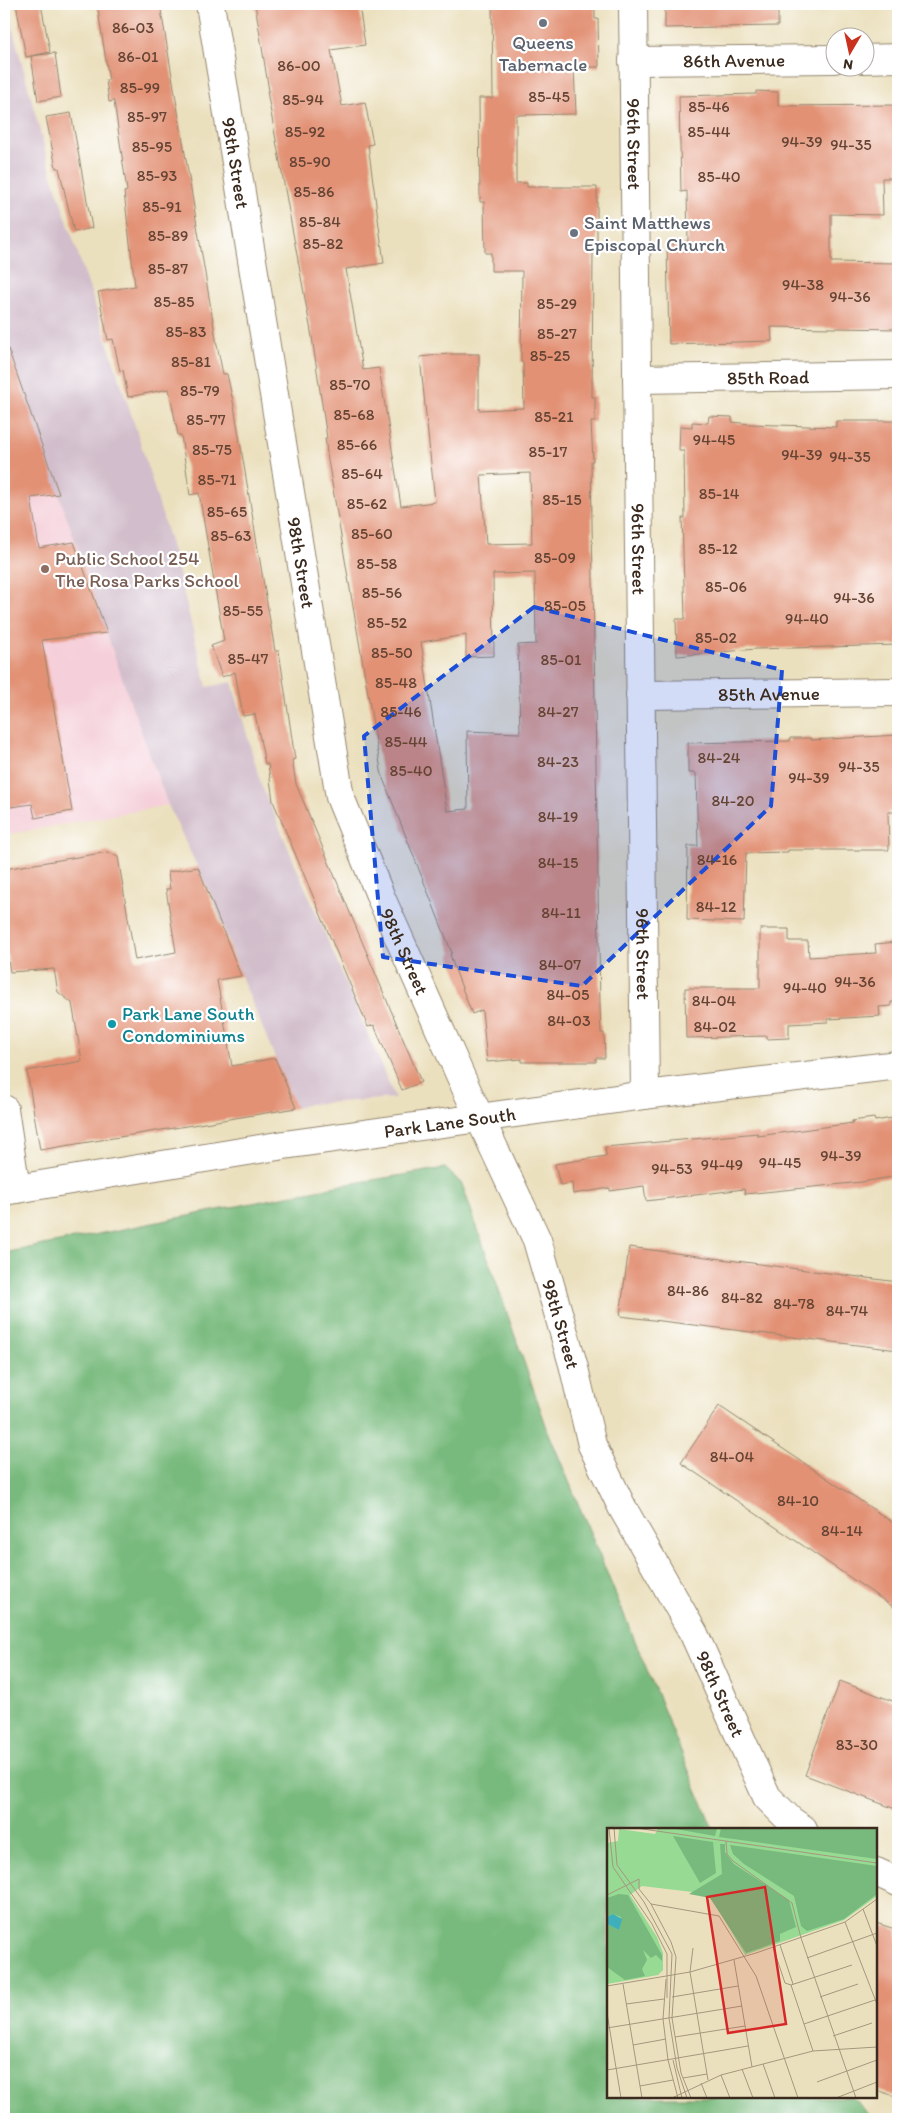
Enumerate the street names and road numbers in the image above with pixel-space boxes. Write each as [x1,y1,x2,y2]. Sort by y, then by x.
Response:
street label: 86th Avenue [683,48,785,73]
street label: 96th Street [622,98,646,190]
street label: 98th Street [217,116,254,210]
street label: 85th Road [727,365,810,390]
street label: 96th Street [626,503,650,595]
street label: 98th Street [282,515,320,610]
street label: 85th Avenue [718,682,820,706]
street label: 98th Street [375,905,434,998]
street label: 96th Street [631,908,655,1000]
street label: Park Lane South [383,1102,517,1143]
street label: 98th Street [537,1277,585,1371]
street label: 98th Street [691,1647,750,1741]

